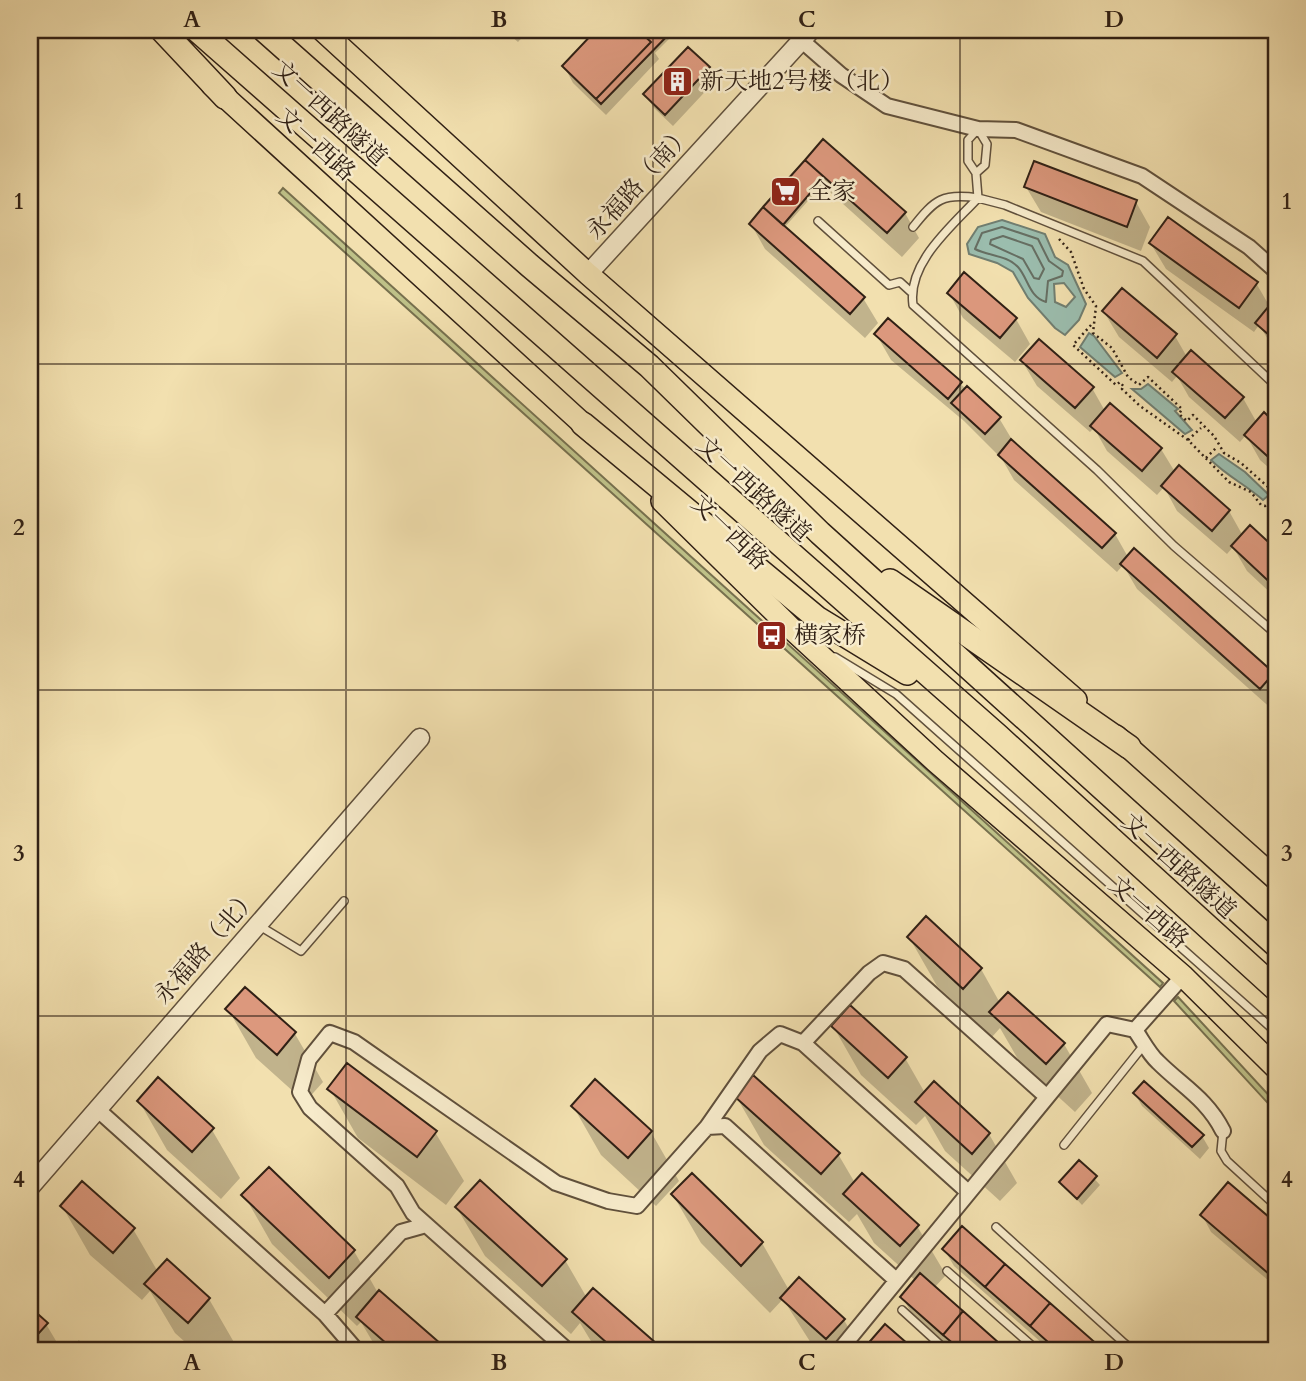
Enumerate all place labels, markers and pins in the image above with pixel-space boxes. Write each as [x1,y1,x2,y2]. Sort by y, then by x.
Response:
building icon: 新天地2号楼（北） [660,64,694,98]
place label: 新天地2号楼（北） [700,65,904,98]
supermarket icon: 全家 [768,174,802,208]
place label: 全家 [808,175,856,208]
bus stop icon: 横家桥 [754,618,788,652]
place label: 横家桥 [794,619,866,652]

